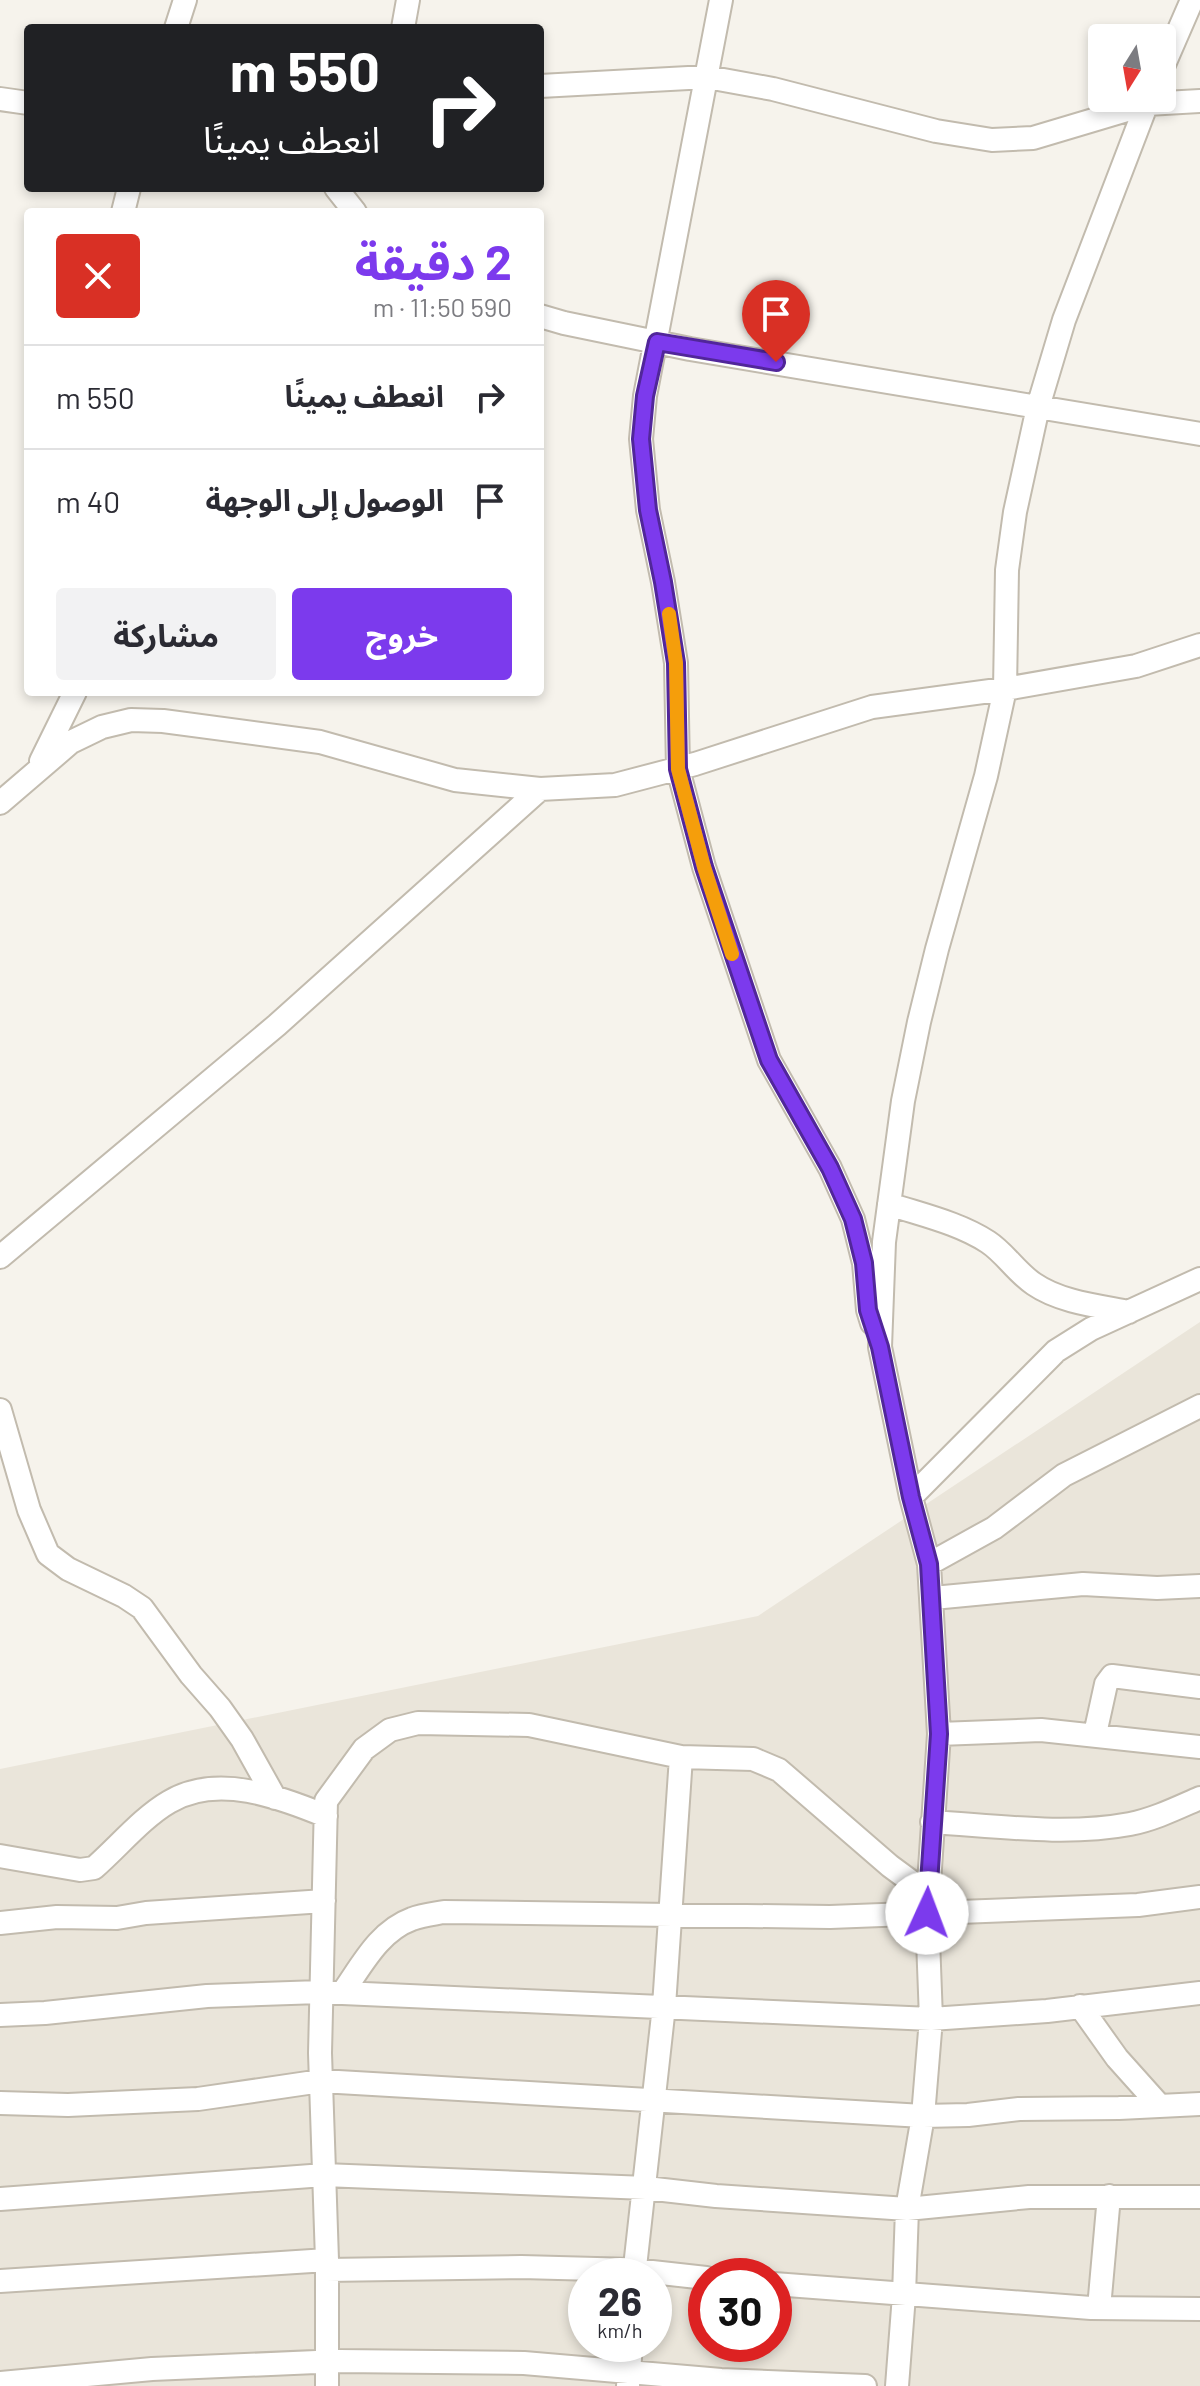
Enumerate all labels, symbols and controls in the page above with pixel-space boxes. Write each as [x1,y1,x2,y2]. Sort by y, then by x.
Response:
north arrow [1088,24,1176,112]
map controls [1088,24,1176,112]
text: 550 m [230,36,380,103]
icon: right [408,56,512,160]
text: انعطف يمينًا [203,117,380,160]
text: 2 دقيقة [355,232,512,290]
button: close [56,234,140,318]
pin [742,280,810,362]
text: 590 m · 11:50 [373,291,512,322]
icon: arrive [754,292,798,336]
icon: right [468,375,512,419]
text: انعطف يمينًا [285,377,444,413]
text: 550 m [56,379,135,415]
icon: arrive [468,479,512,523]
text: الوصول إلى الوجهة [205,481,444,517]
text: 40 m [56,483,120,519]
button: مشاركة [56,588,276,680]
button: خروج [292,588,512,680]
position arrow [885,1871,969,1955]
speed limit sign: 30 [688,2258,792,2362]
text: 26 [598,2276,642,2324]
text: km/h [597,2318,643,2342]

